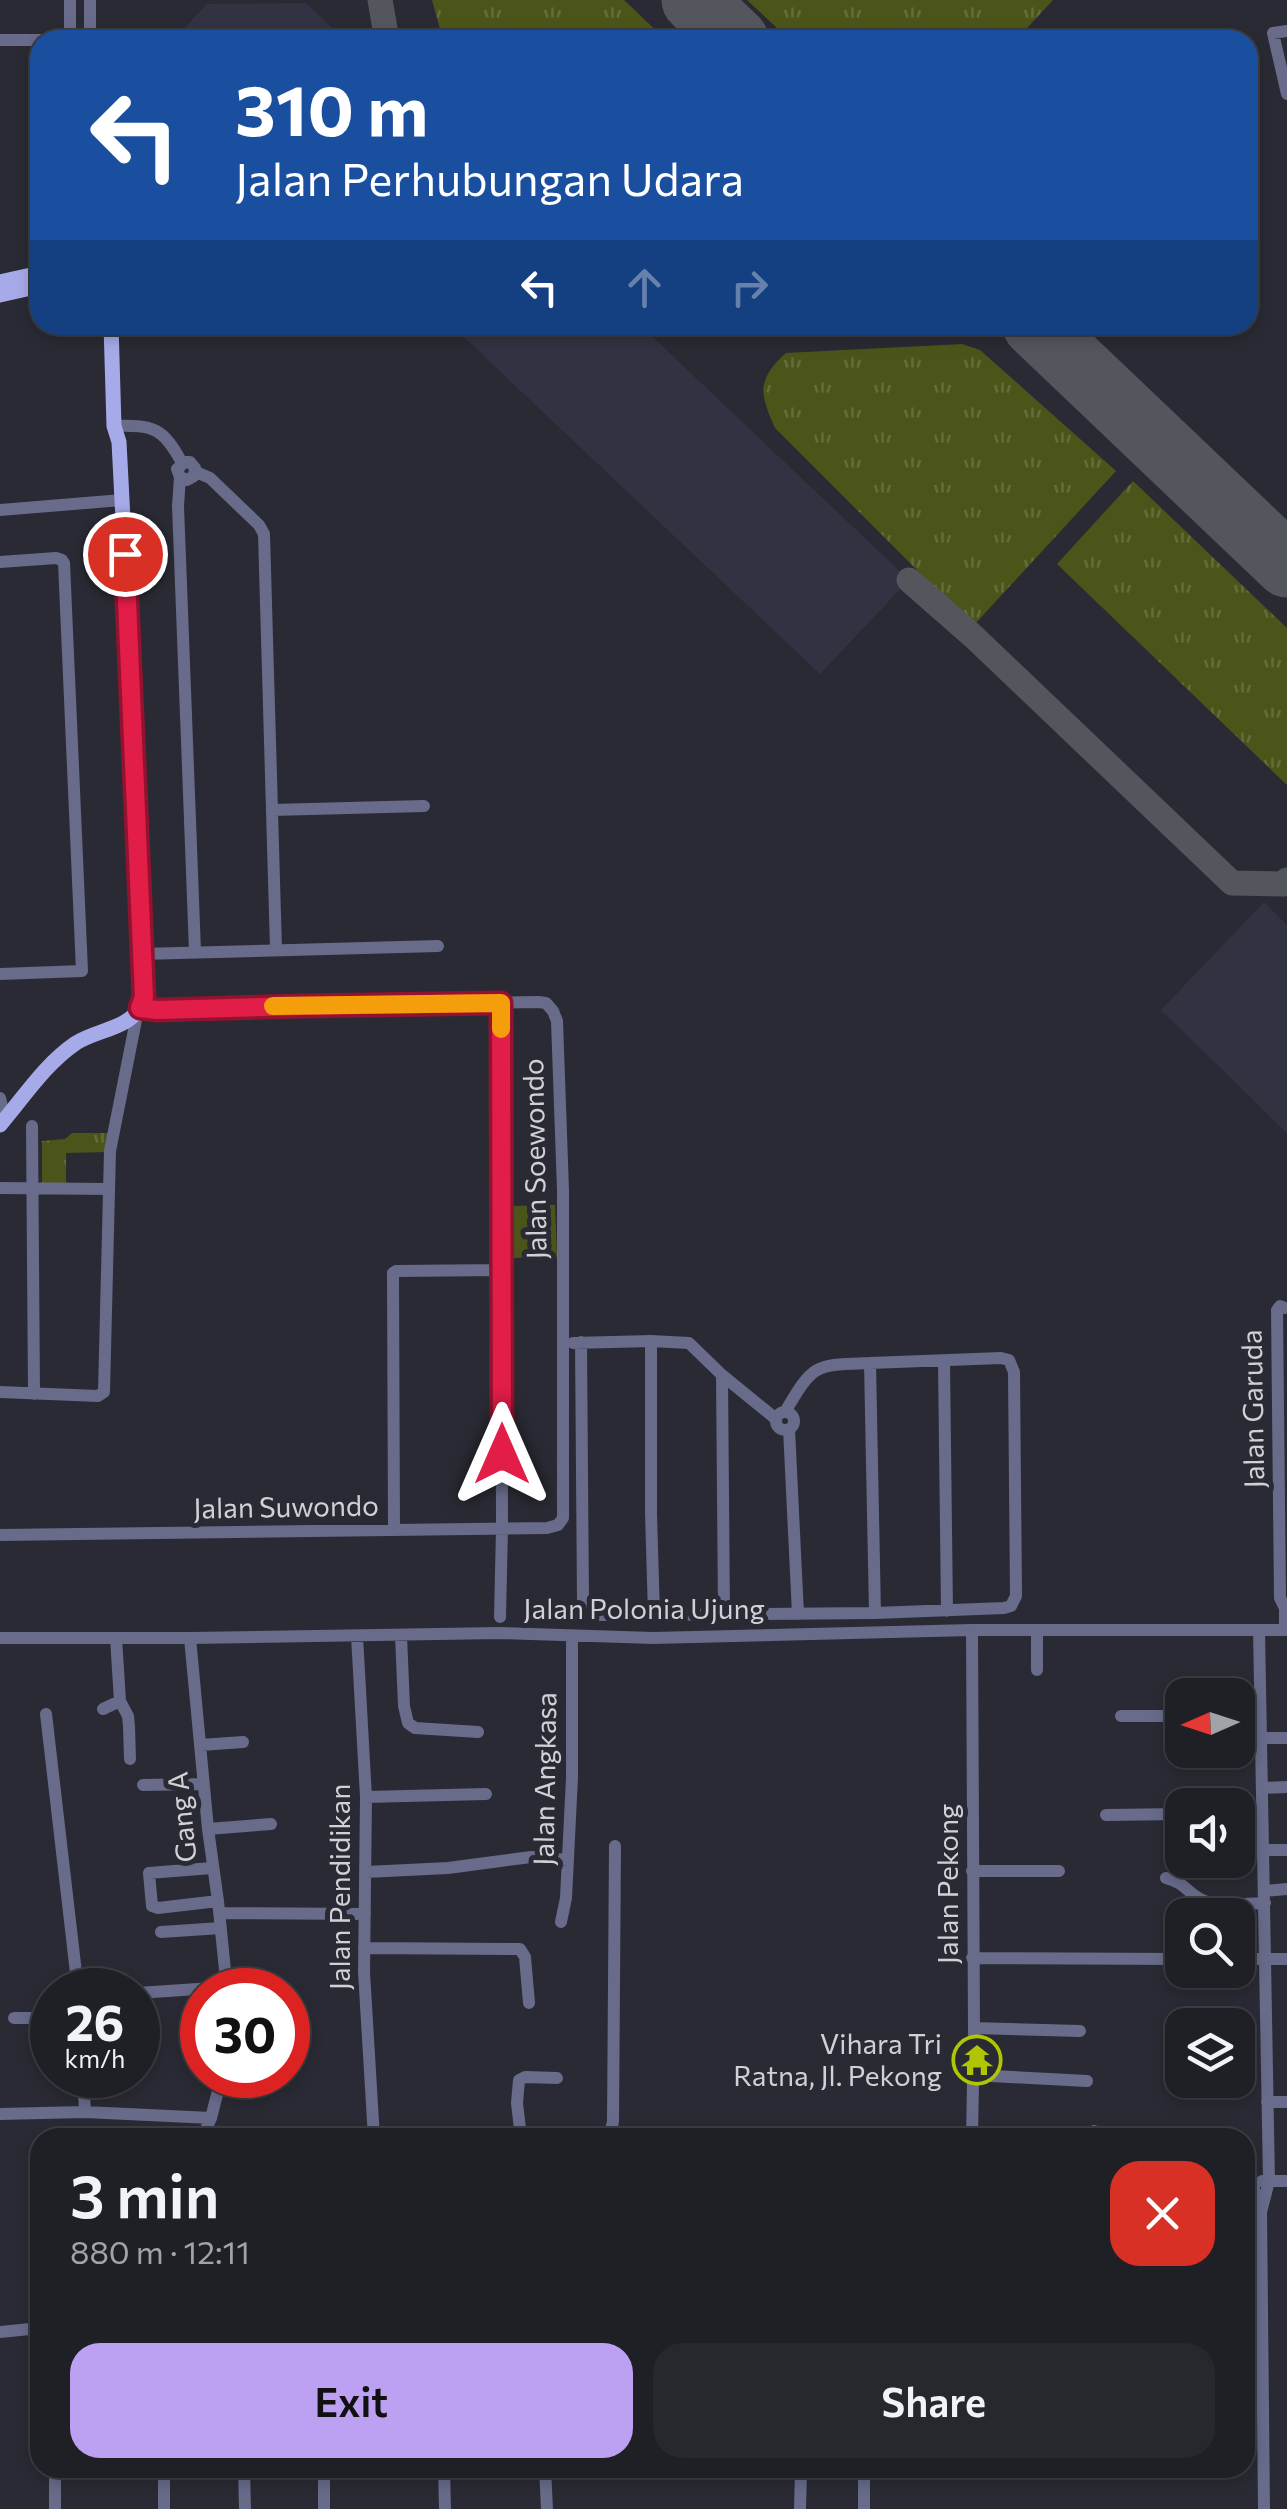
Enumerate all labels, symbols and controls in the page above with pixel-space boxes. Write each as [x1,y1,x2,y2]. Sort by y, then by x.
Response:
text: 310 m [235,65,428,150]
icon: left [70,70,200,200]
text: Jalan Perhubungan Udara [235,150,744,205]
icon: left [512,260,567,315]
icon: ahead [617,260,672,315]
icon: right [722,260,777,315]
pin [83,512,168,597]
icon: arrive [98,527,153,582]
street label: Jalan Soewondo [515,1058,553,1260]
street label: Jalan Garuda [1234,1329,1270,1489]
position arrow [450,1402,554,1506]
street label: Jalan Suwondo [193,1487,379,1525]
street label: Jalan Polonia Ujung [523,1591,765,1625]
north arrow [1165,1678,1255,1768]
map controls [1165,1678,1255,2098]
street label: Jalan Angkasa [525,1692,563,1866]
street label: Gang A [159,1770,203,1864]
street label: Jalan Pendidikan [322,1784,356,1990]
button: sound [1165,1788,1255,1878]
street label: Jalan Pekong [930,1804,964,1964]
button: search [1165,1898,1255,1988]
speed limit sign: 30 [180,1968,310,2098]
text: 26 [65,1990,124,2051]
button: layers [1165,2008,1255,2098]
place label: Vihara Tri Ratna, Jl. Pekong [733,2026,942,2092]
temple icon: Vihara Tri Ratna, Jl. Pekong [951,2034,1003,2086]
text: km/h [65,2043,125,2073]
text: 3 min [70,2157,219,2230]
button: close [1110,2161,1215,2266]
text: 880 m · 12:11 [70,2231,250,2271]
button: Exit [70,2343,633,2458]
button: Share [653,2343,1215,2458]

